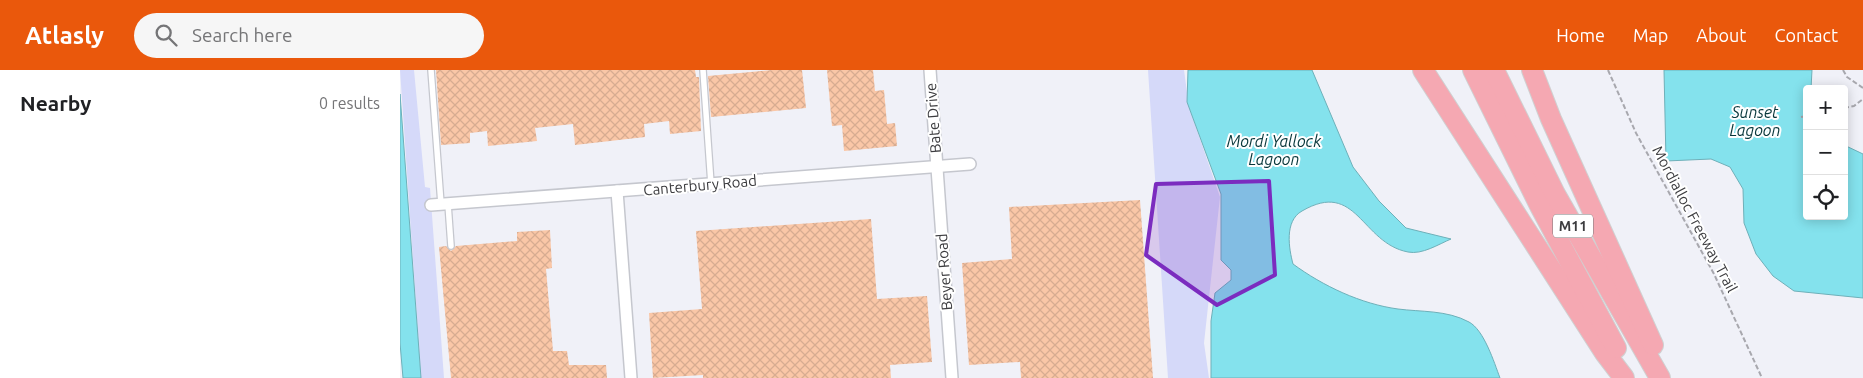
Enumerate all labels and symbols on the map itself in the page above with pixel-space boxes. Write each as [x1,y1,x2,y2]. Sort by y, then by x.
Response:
street label: Bate Drive [922,82,944,154]
water label: Sunset Lagoon [1730,103,1780,139]
water label: Mordi Yallock Lagoon [1227,132,1322,168]
street label: Mordialloc Freeway Trail [1649,143,1741,295]
street label: Canterbury Road [643,172,757,198]
road number: M11 [1553,214,1593,238]
street label: Beyer Road [933,233,955,311]

